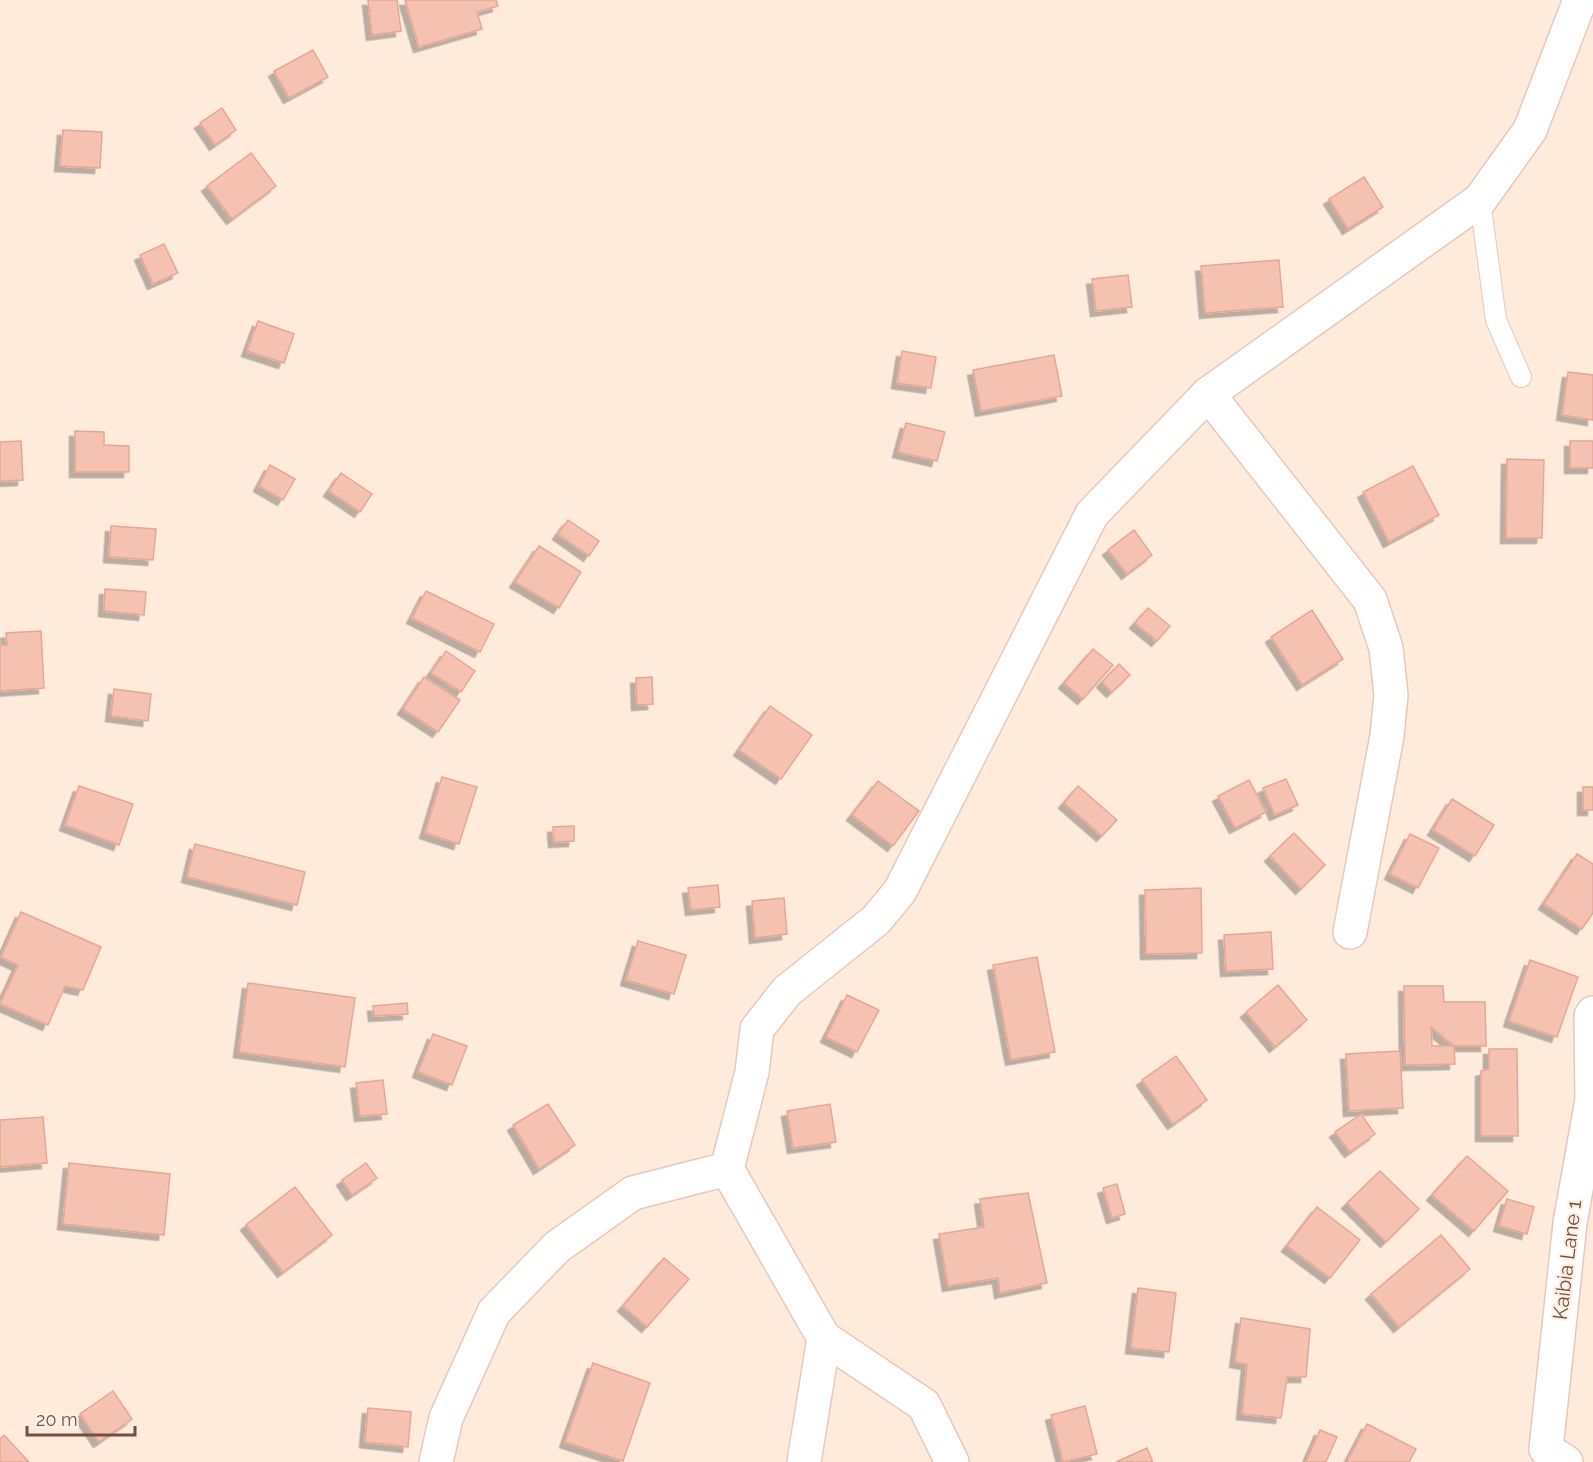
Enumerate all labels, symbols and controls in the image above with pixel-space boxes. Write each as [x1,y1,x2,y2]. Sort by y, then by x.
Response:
street label: Kaibia Lane 1 [1548,1198,1586,1321]
scale bar [27,1399,135,1437]
text: 20 m [36,1409,78,1430]

